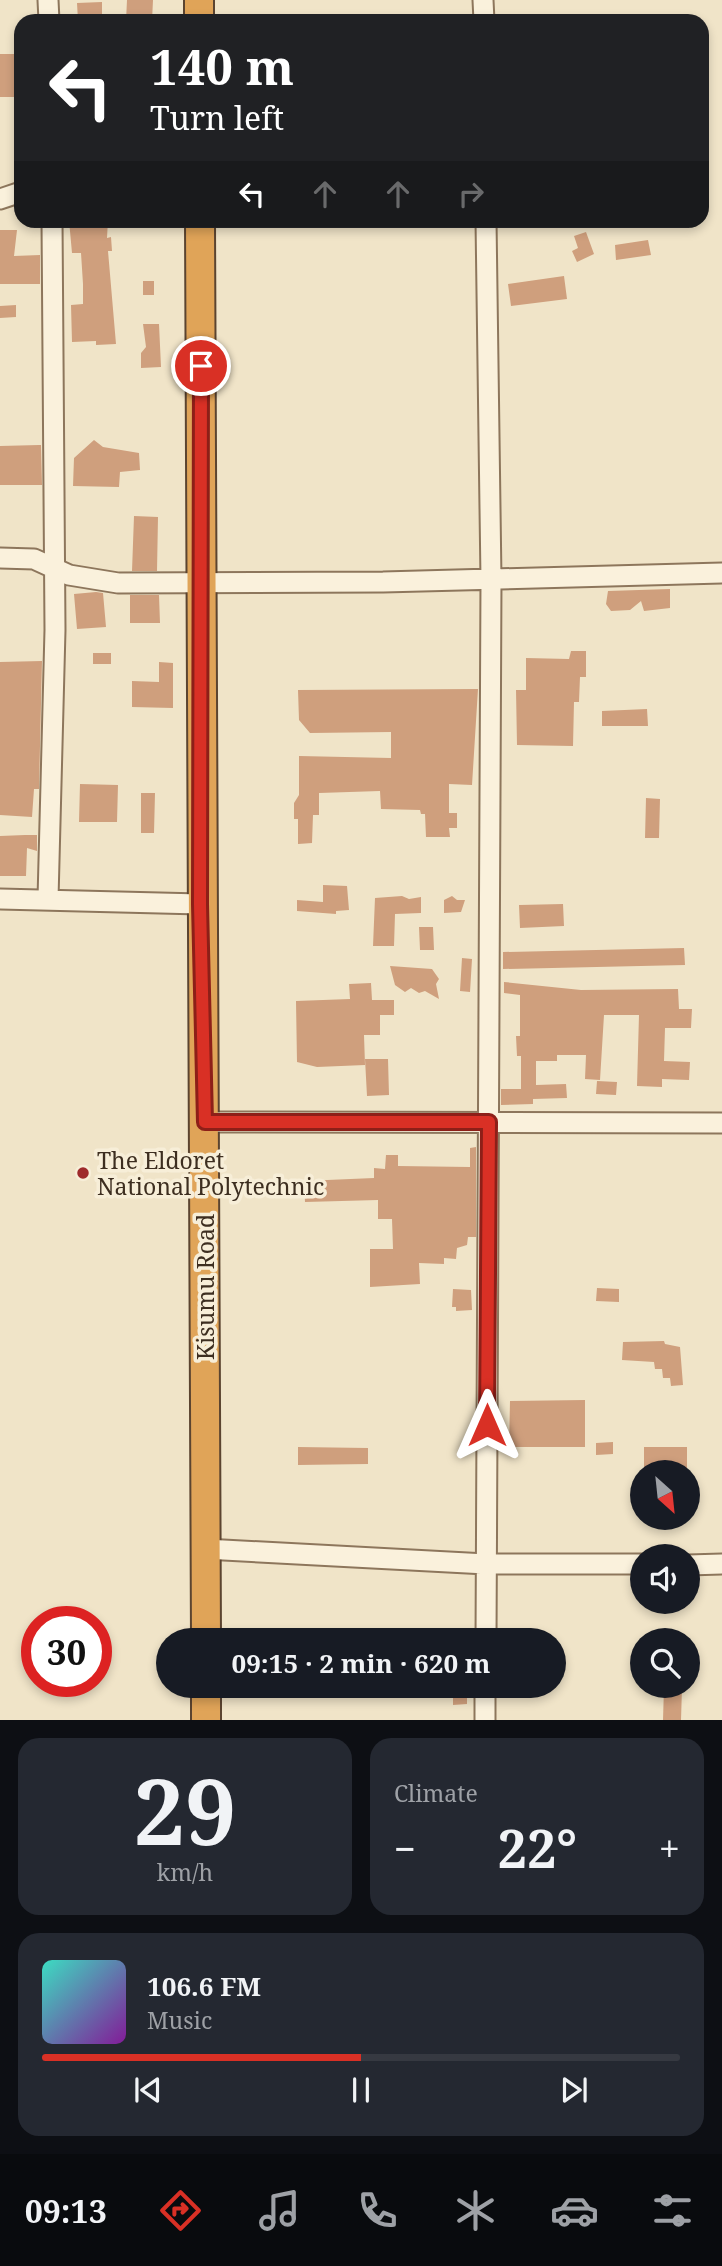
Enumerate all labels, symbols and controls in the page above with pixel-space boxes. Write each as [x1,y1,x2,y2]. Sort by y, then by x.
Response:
text: 140 m [150,33,294,99]
icon: left [35,42,126,133]
text: Turn left [150,96,284,139]
icon: left [233,175,271,213]
icon: ahead [306,175,344,213]
icon: ahead [379,175,417,213]
icon: right [452,175,490,213]
pin [171,336,231,396]
icon: arrive [182,347,220,385]
place label: The Eldoret National Polytechnic [97,1144,324,1202]
marker: The Eldoret National Polytechnic [75,1165,91,1181]
street label: Kisumu Road [189,1214,221,1360]
position arrow [450,1388,524,1462]
north arrow [630,1460,700,1530]
map controls [630,1460,700,1698]
button: sound [630,1544,700,1614]
speed limit sign: 30 [21,1606,112,1697]
button: search [630,1628,700,1698]
text: 09:15 · 2 min · 620 m [231,1645,491,1681]
text: 29 [134,1748,236,1872]
text: Climate [394,1777,478,1809]
text: 22° [498,1812,577,1883]
text: − [394,1822,416,1874]
text: + [659,1822,680,1874]
text: km/h [157,1856,213,1888]
text: 106.6 FM [147,1968,261,2004]
text: Music [147,2004,212,2036]
icon: previous [129,2071,167,2109]
icon: pause [342,2071,380,2109]
icon: next [555,2071,593,2109]
icon: directions [156,2186,205,2235]
icon: music [255,2186,304,2235]
icon: phone [353,2186,402,2235]
icon: climate [451,2186,500,2235]
icon: car [550,2186,599,2235]
icon: filters [648,2186,697,2235]
text: 09:13 [25,2189,107,2232]

